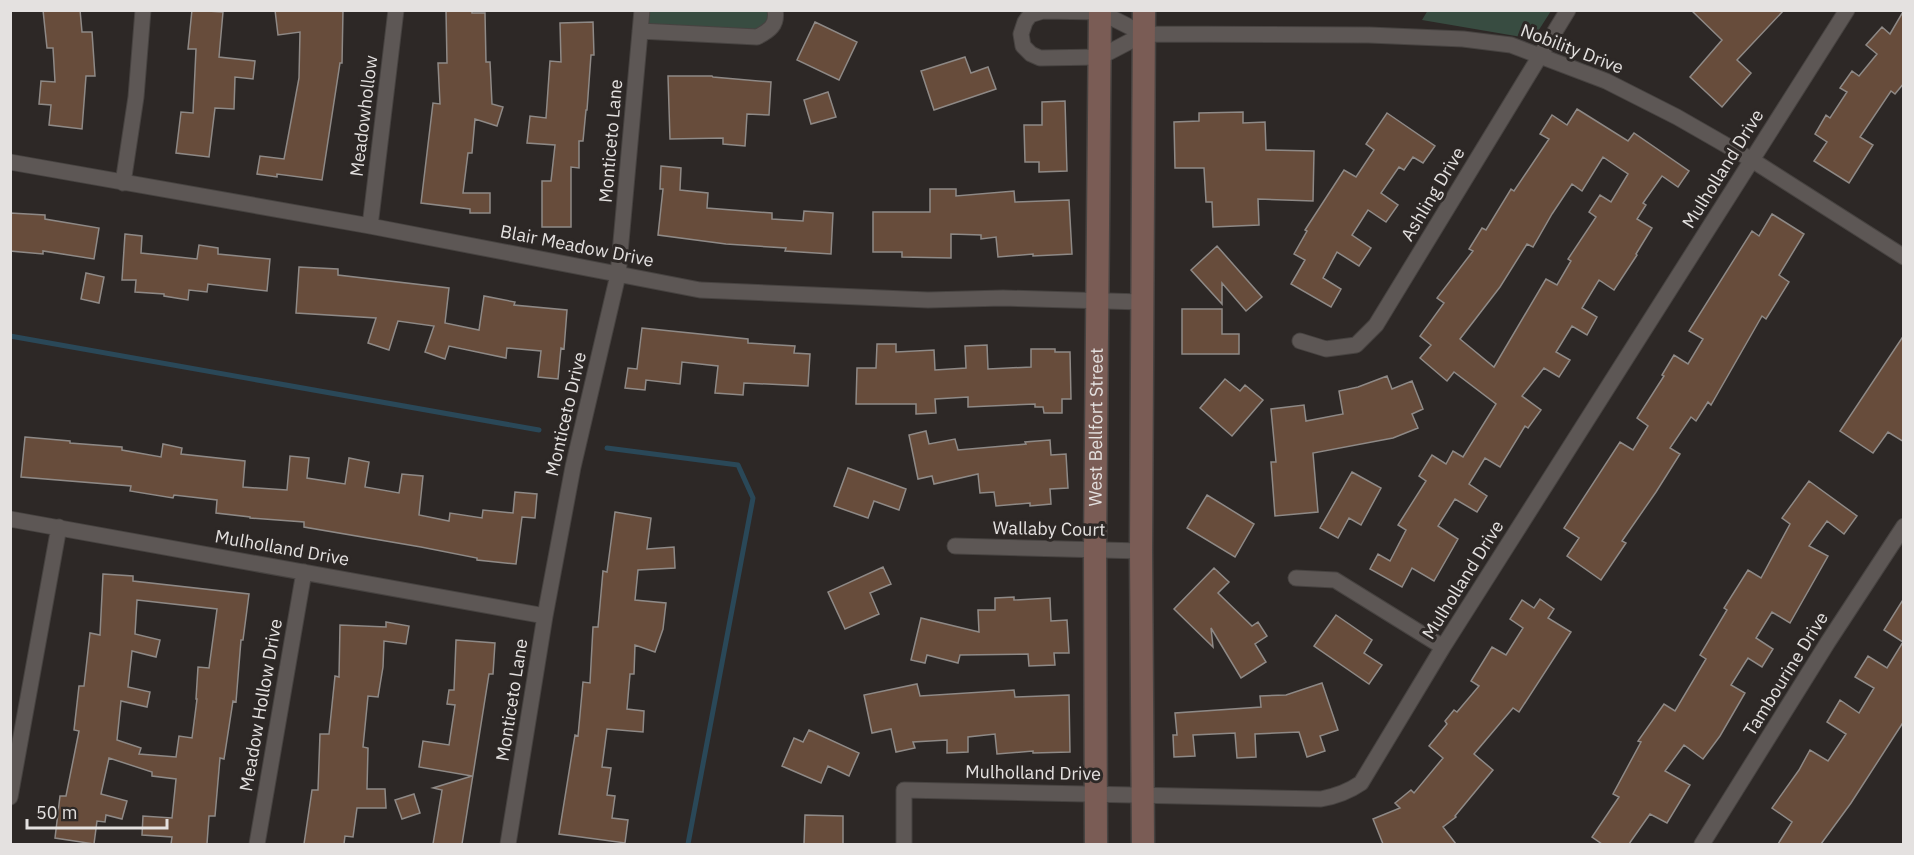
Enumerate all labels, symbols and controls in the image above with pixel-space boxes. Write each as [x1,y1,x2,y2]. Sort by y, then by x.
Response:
street label: Nobility Drive [1517,18,1627,79]
street label: Meadowhollow [345,54,382,178]
street label: Monticeto Lane [594,78,627,204]
street label: Mulholland Drive [1677,105,1768,233]
street label: Ashling Drive [1395,142,1470,245]
street label: Blair Meadow Drive [498,219,656,272]
street label: West Bellfort Street [1083,347,1108,507]
street label: Monticeto Drive [540,349,591,478]
street label: Wallaby Court [992,516,1106,541]
street label: Mulholland Drive [1417,516,1508,644]
street label: Mulholland Drive [213,524,351,571]
street label: Tambourine Drive [1738,607,1833,740]
street label: Meadow Hollow Drive [234,617,287,793]
street label: Monticeto Lane [490,637,533,763]
street label: Mulholland Drive [965,760,1101,785]
scale bar [27,792,166,830]
text: 50 m [36,801,78,824]

